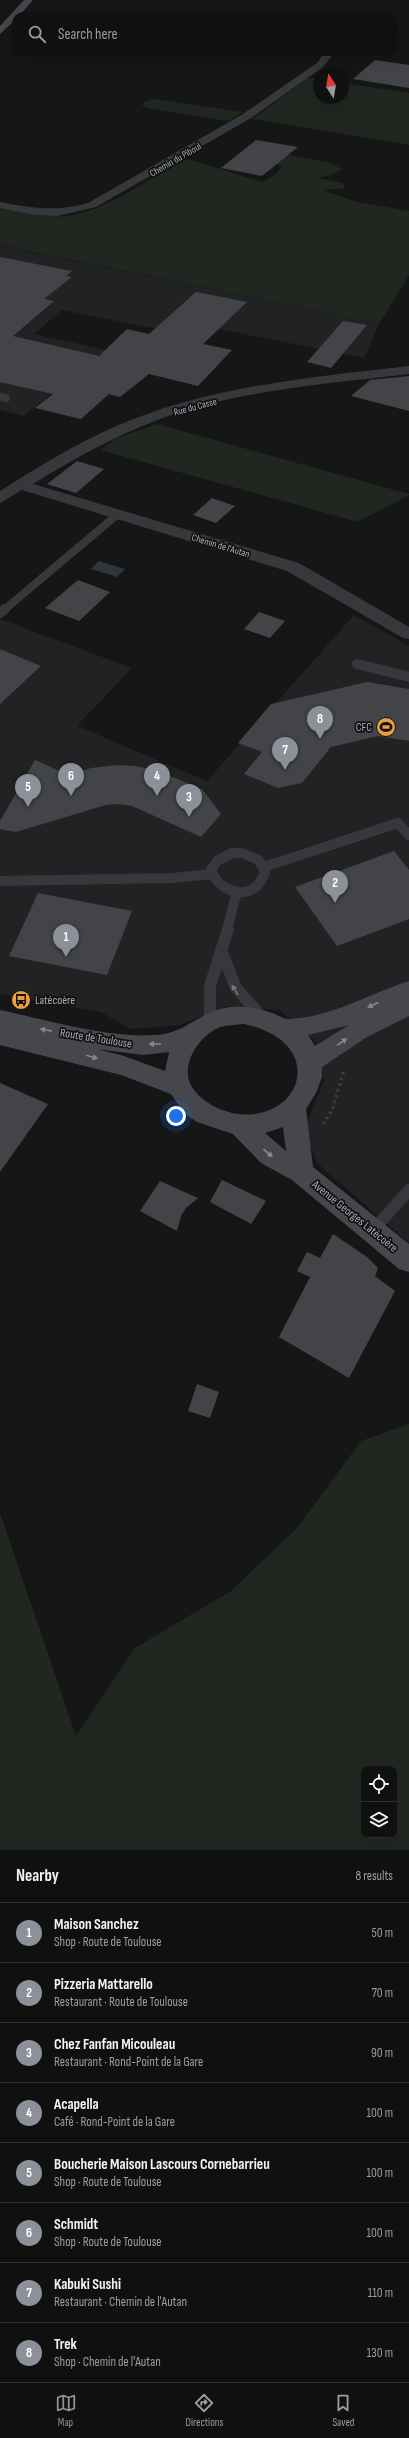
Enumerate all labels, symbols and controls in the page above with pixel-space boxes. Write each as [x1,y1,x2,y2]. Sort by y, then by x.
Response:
search box [12,12,397,56]
icon: search [26,23,48,45]
text: Search here [58,25,118,44]
north arrow [313,68,349,104]
street label: Chemin du Piboul [148,140,204,179]
street label: Rue du Casse [172,395,218,418]
street label: Chemin de l'Autan [190,531,251,560]
pin: 8 [307,706,333,739]
sports icon: CFC [375,716,397,738]
place label: CFC [356,720,372,735]
pin: 7 [272,737,298,770]
pin: 6 [58,763,84,796]
pin: 4 [144,763,170,796]
pin: 5 [15,774,41,807]
pin: 3 [176,784,202,817]
pin: 2 [322,870,348,903]
pin: 1 [53,924,79,957]
one-way arrow [232,984,239,996]
bus stop icon: Latécoère [10,989,32,1011]
place label: Latécoère [35,993,75,1008]
one-way arrow [367,1002,379,1008]
street label: Route de Toulouse [59,1025,133,1052]
one-way arrow [40,1026,53,1032]
one-way arrow [337,1038,347,1046]
one-way arrow [148,1041,161,1047]
one-way arrow [86,1054,98,1060]
your location [166,1106,186,1126]
one-way arrow [262,1148,273,1157]
street label: Avenue Georges Latécoère [308,1177,401,1256]
map controls [361,1766,397,1838]
button: locate [361,1766,397,1802]
button: layers [361,1802,397,1838]
text: Nearby [16,1866,59,1886]
text: 8 results [355,1868,393,1884]
text: Maison Sanchez [54,1915,139,1934]
text: 1 [26,1925,32,1941]
text: 50 m [372,1925,393,1941]
text: Shop · Route de Toulouse [54,1934,162,1950]
text: Pizzeria Mattarello [54,1975,153,1994]
text: 2 [26,1985,32,2001]
text: 70 m [372,1985,393,2001]
text: Restaurant · Route de Toulouse [54,1994,188,2010]
text: Chez Fanfan Micouleau [54,2035,175,2054]
text: 3 [26,2045,32,2061]
text: 90 m [371,2045,393,2061]
text: Restaurant · Rond-Point de la Gare [54,2054,203,2070]
text: Acapella [54,2095,99,2114]
text: 4 [26,2105,32,2121]
text: 100 m [366,2105,393,2121]
text: Café · Rond-Point de la Gare [54,2114,175,2130]
text: Boucherie Maison Lascours Cornebarrieu [54,2155,270,2174]
text: 5 [26,2165,32,2181]
text: 100 m [366,2165,393,2181]
text: Shop · Route de Toulouse [54,2174,162,2190]
text: Schmidt [54,2215,98,2234]
text: 6 [26,2225,32,2241]
text: 100 m [366,2225,393,2241]
text: Shop · Route de Toulouse [54,2234,162,2250]
text: Kabuki Sushi [54,2275,121,2294]
text: 7 [26,2285,32,2301]
text: 110 m [368,2285,393,2301]
text: Restaurant · Chemin de l'Autan [54,2294,187,2310]
text: Trek [54,2335,77,2354]
text: 8 [26,2345,32,2361]
text: 130 m [367,2345,393,2361]
text: Shop · Chemin de l'Autan [54,2354,161,2370]
tab: Map [55,2392,77,2429]
tab: Directions [186,2392,223,2429]
tab: Saved [332,2392,354,2429]

